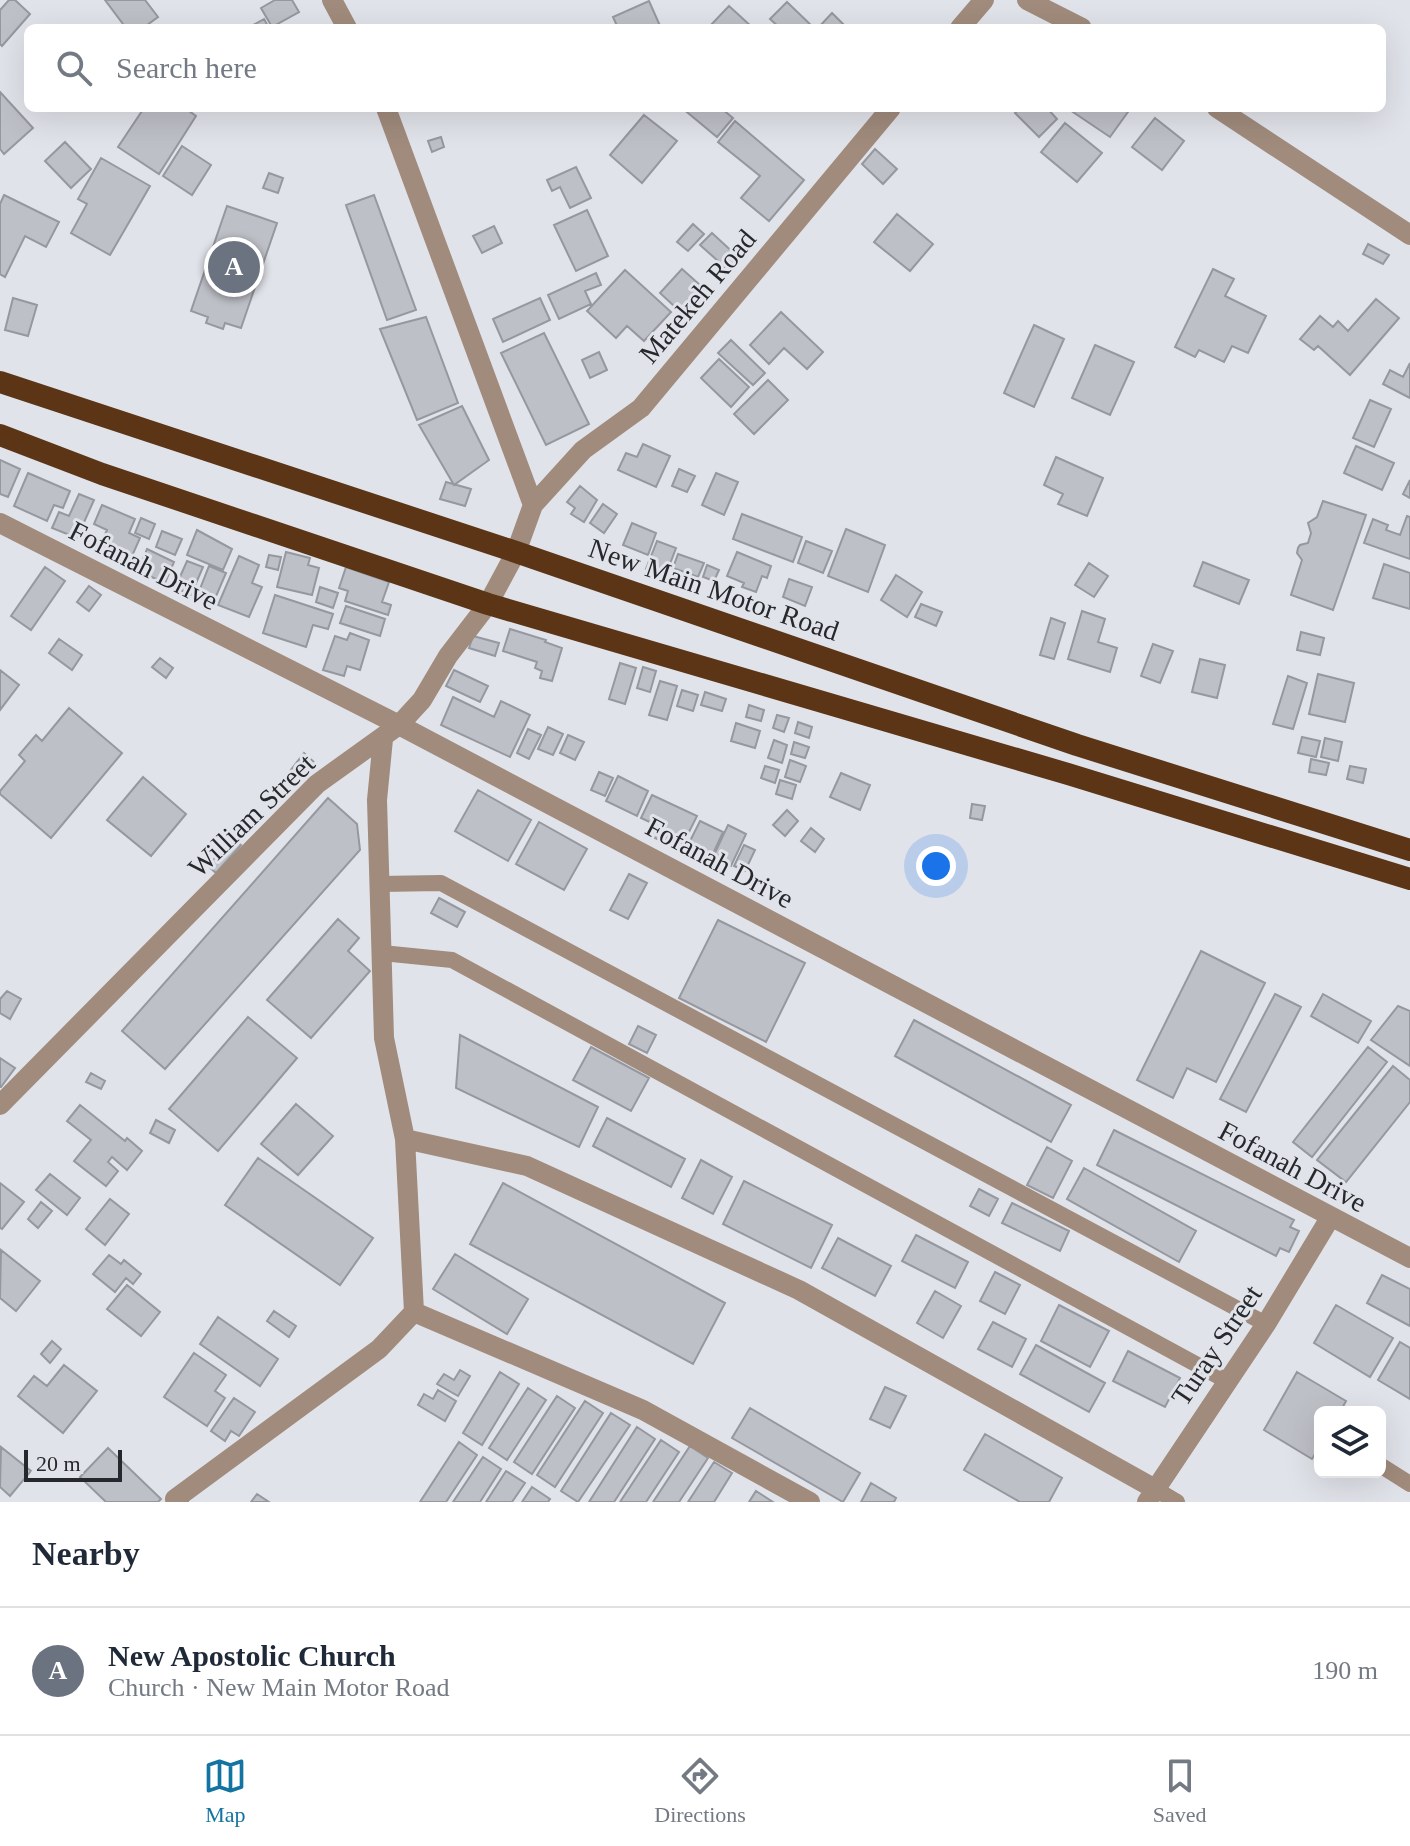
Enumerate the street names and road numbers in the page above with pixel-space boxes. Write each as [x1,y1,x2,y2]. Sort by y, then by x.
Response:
street label: Matekeh Road [633,224,762,369]
street label: Fofanah Drive [64,515,223,616]
street label: New Main Motor Road [585,532,843,647]
street label: William Street [182,747,321,883]
street label: Fofanah Drive [641,811,799,914]
street label: Fofanah Drive [1214,1115,1372,1218]
street label: Turay Street [1165,1279,1268,1411]

